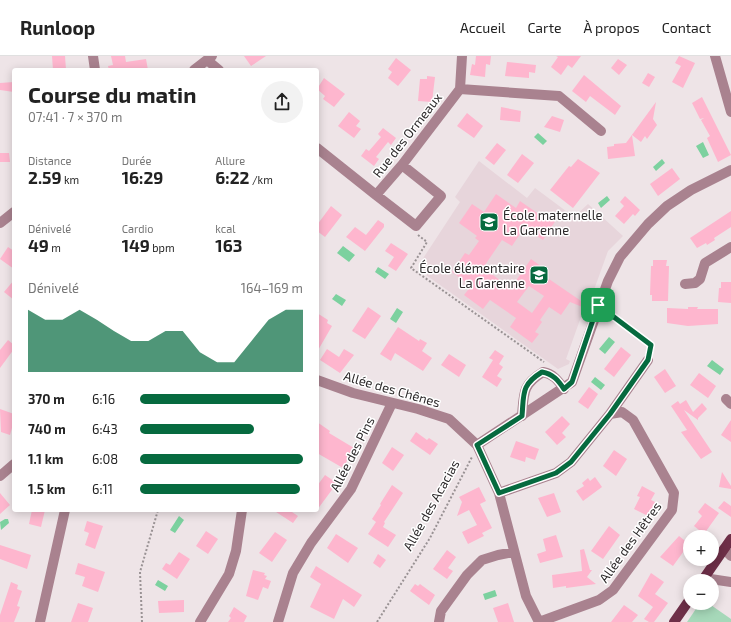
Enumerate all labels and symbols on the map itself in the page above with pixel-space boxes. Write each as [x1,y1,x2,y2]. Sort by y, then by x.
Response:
street label: Rue des Ormeaux [369,89,445,180]
place label: École maternelle La Garenne [503,206,603,238]
school or university icon: École maternelle La Garenne [478,211,500,233]
place label: École élémentaire La Garenne [419,259,525,291]
school or university icon: École élémentaire La Garenne [528,264,550,286]
pin [581,288,615,322]
street label: Allée des Chênes [342,368,442,410]
street label: Allée des Pins [326,414,378,494]
street label: Allée des Acacias [399,457,463,553]
street label: Allée des Hêtres [595,499,665,585]

